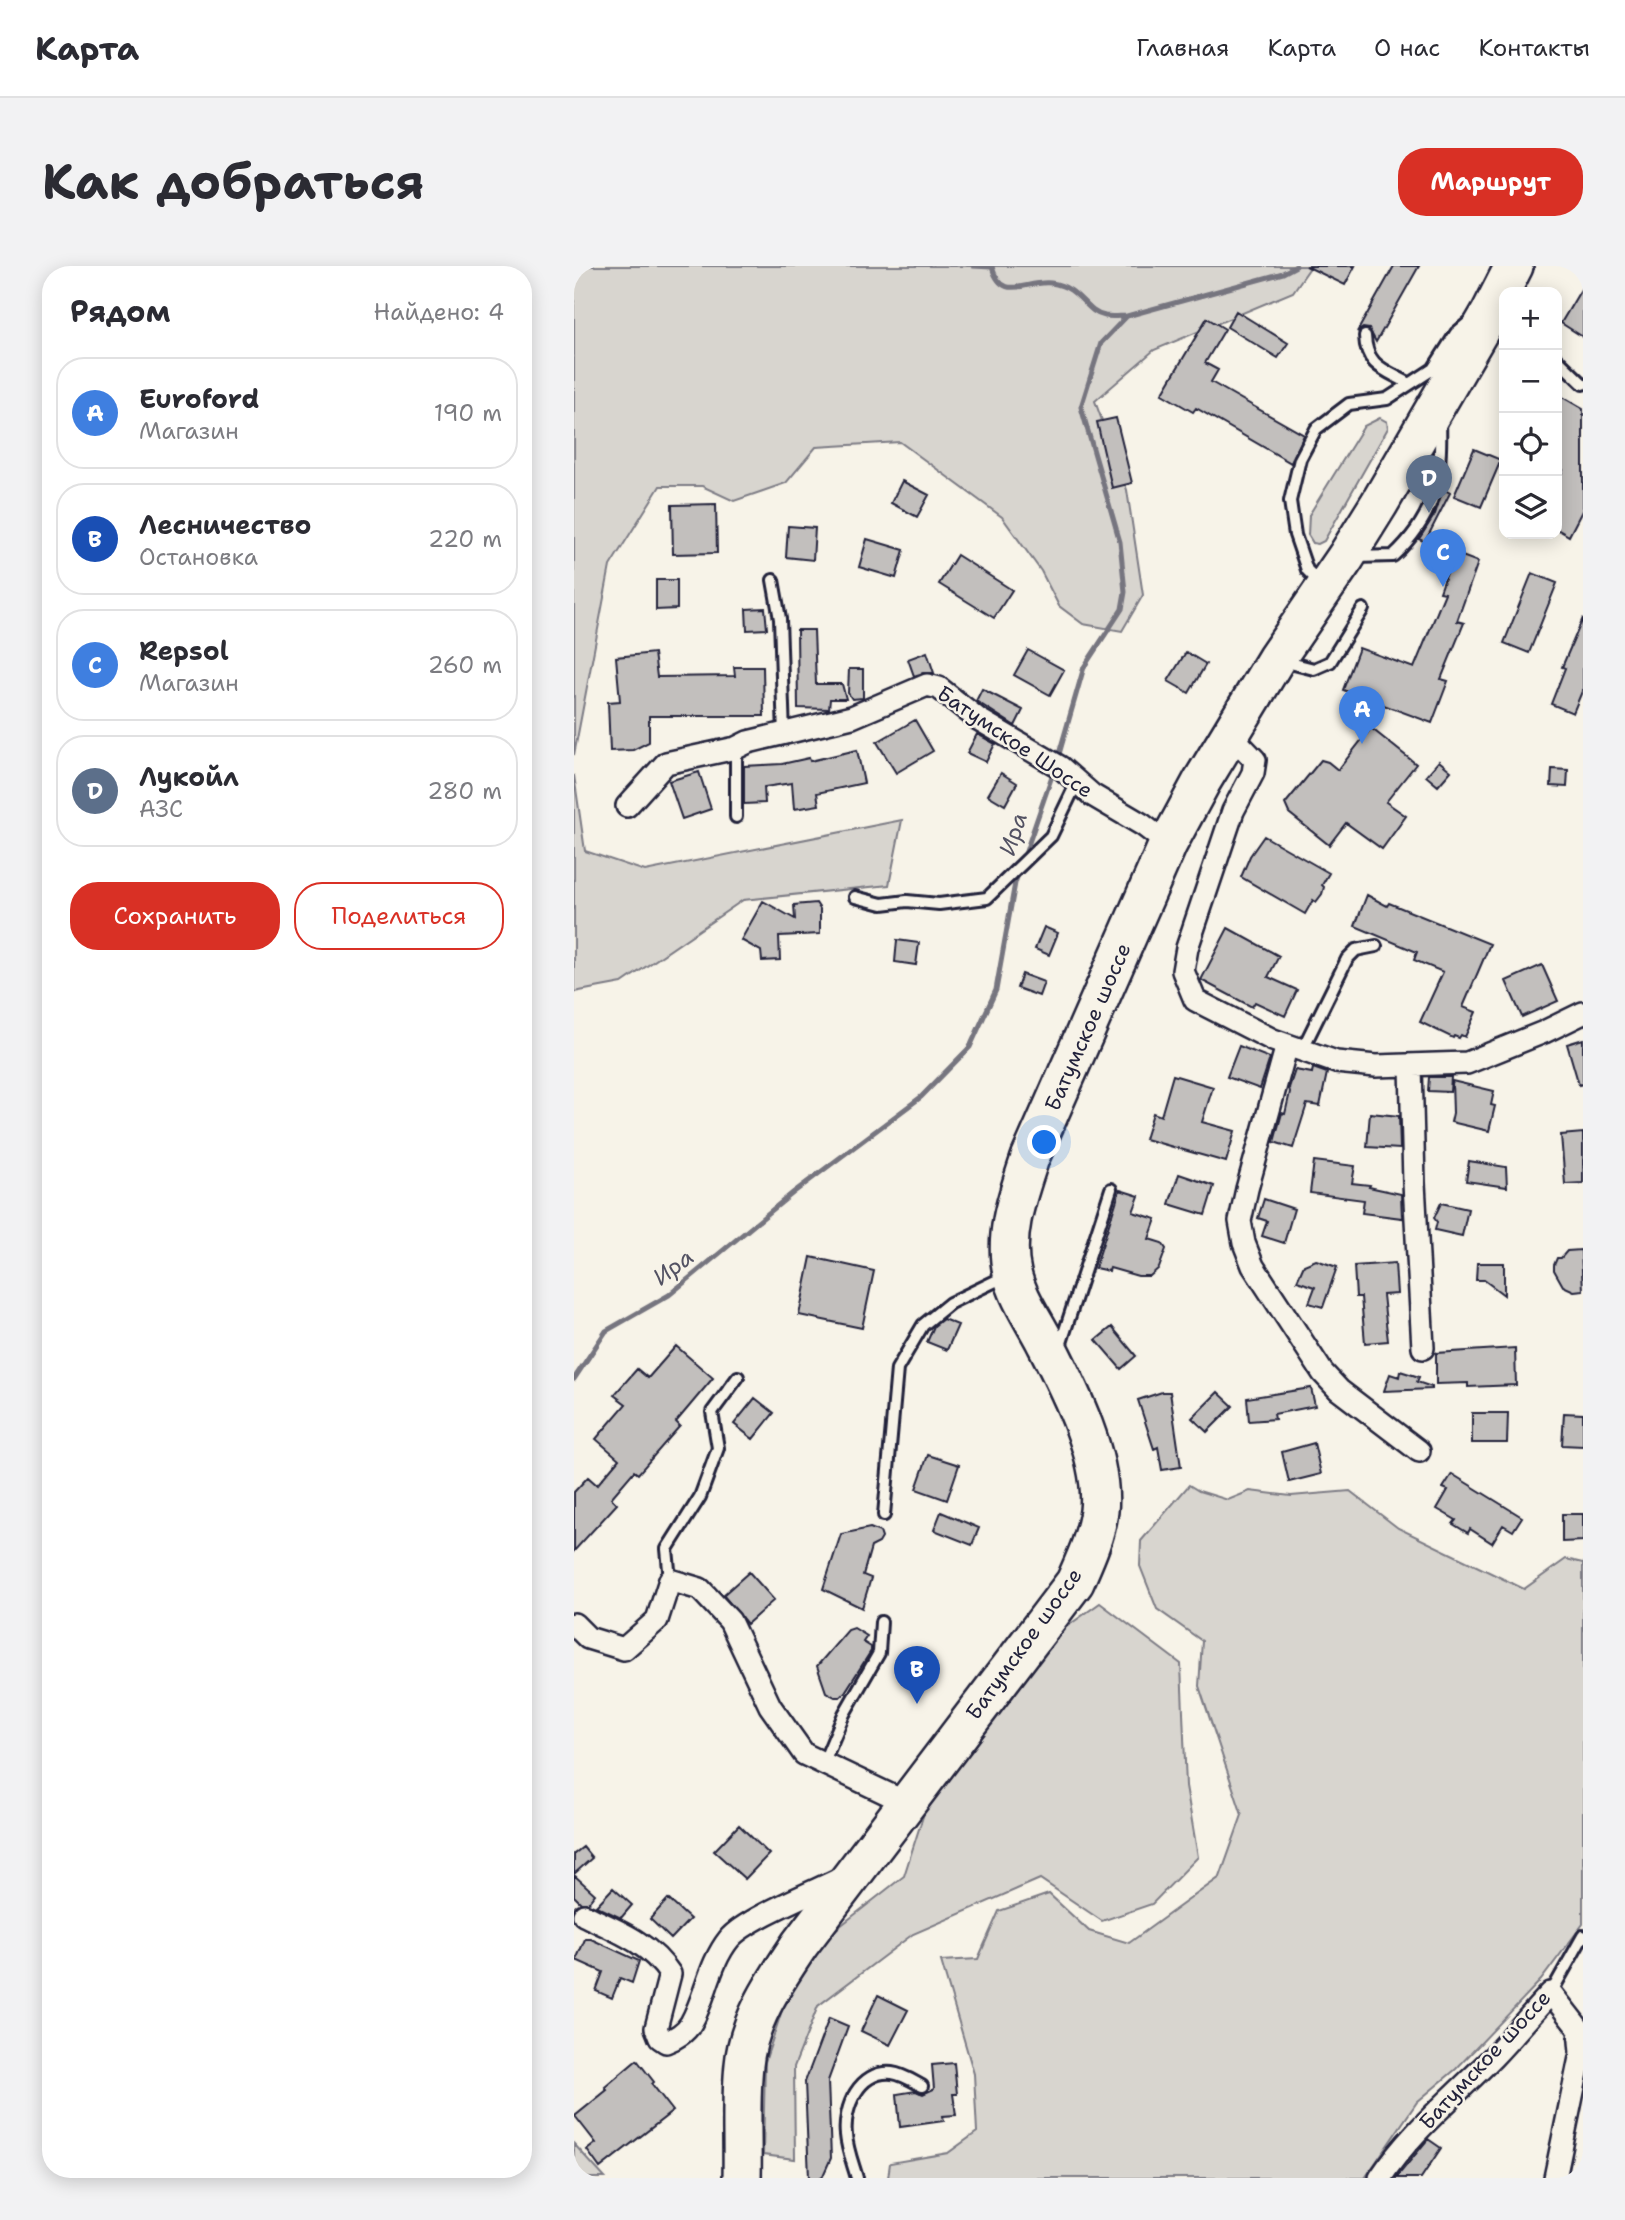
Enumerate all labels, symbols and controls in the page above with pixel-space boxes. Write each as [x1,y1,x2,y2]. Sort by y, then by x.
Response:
text: Карта [35,26,139,71]
text: Главная [1136,32,1229,64]
text: Карта [1267,32,1336,64]
text: О нас [1374,32,1440,64]
text: Контакты [1478,32,1590,64]
button: Маршрут [1398,148,1583,216]
text: Как добраться [42,149,424,215]
map controls [1499,287,1562,539]
button: + [1499,287,1562,350]
text: Рядом [70,291,170,332]
text: Найдено: 4 [374,297,504,327]
button: − [1499,350,1562,413]
text: Euroford [139,381,259,416]
text: A [86,398,104,428]
text: 190 m [434,398,502,428]
button: locate [1499,413,1562,476]
text: Магазин [139,416,239,446]
pin: D [1406,455,1452,513]
button: layers [1499,476,1562,539]
text: Лесничество [139,507,311,542]
text: B [88,524,102,554]
text: 220 m [428,524,502,554]
pin: C [1420,529,1466,587]
text: Остановка [139,542,258,572]
text: Repsol [139,633,229,668]
text: C [88,650,102,680]
text: 260 m [428,650,502,680]
text: Магазин [139,668,239,698]
street label: Батумское Шоссе [932,679,1098,805]
pin: A [1339,686,1385,744]
text: Лукойл [139,759,239,794]
text: D [87,776,103,806]
text: 280 m [427,776,502,806]
text: АЗС [139,794,183,824]
water label: Ира [992,809,1034,859]
button: Сохранить [70,882,280,950]
button: Поделиться [294,882,504,950]
street label: Батумское шоссе [1038,939,1138,1115]
your location [1027,1125,1061,1159]
water label: Ира [646,1242,700,1292]
street label: Батумское шоссе [960,1563,1088,1725]
pin: B [894,1646,940,1704]
street label: Батумское шоссе [1413,1984,1557,2136]

